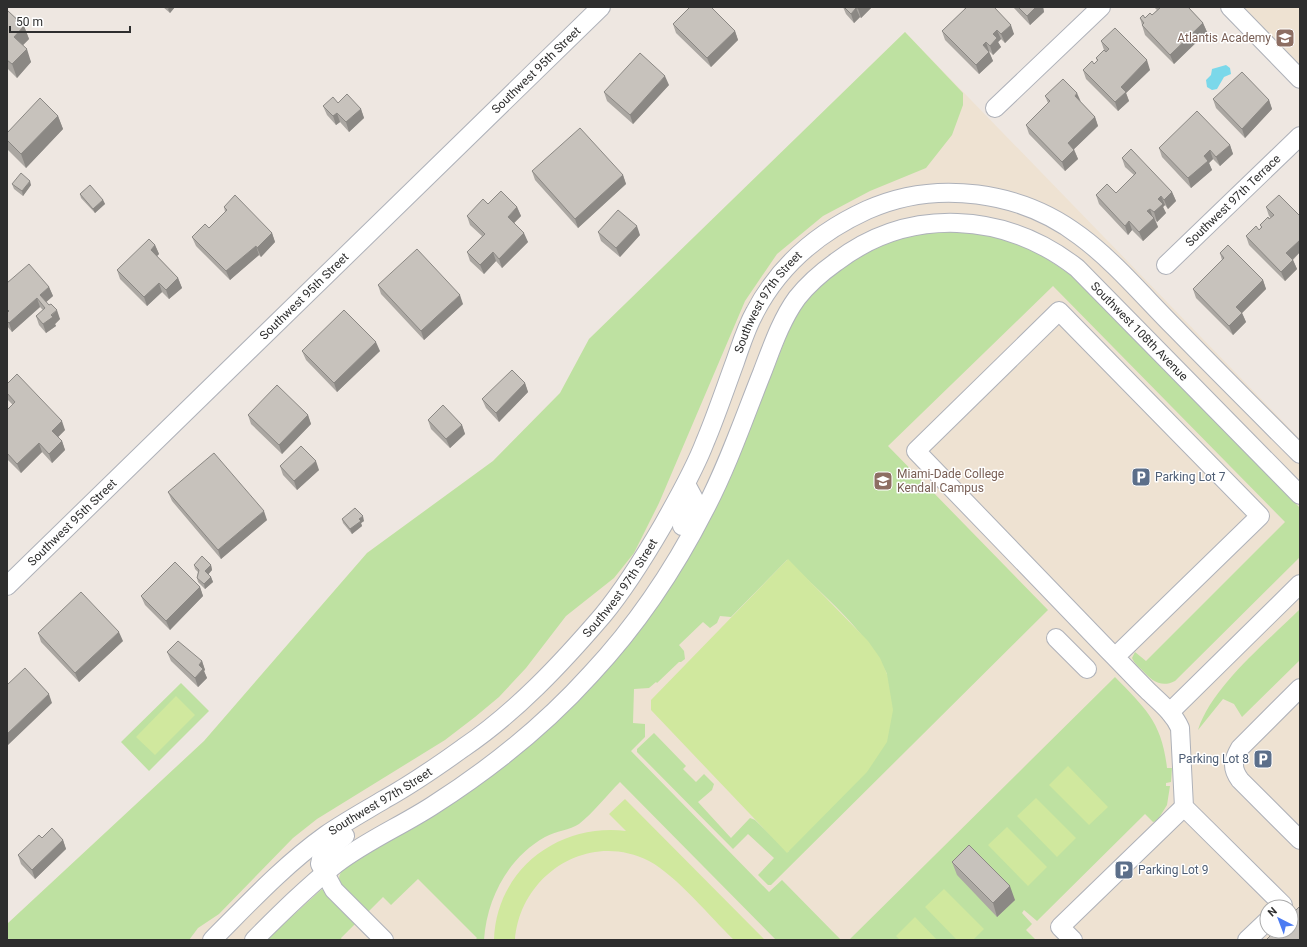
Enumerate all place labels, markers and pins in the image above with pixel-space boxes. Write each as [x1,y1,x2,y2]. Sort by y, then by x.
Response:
school or university icon: Atlantis Academy [1274,27,1296,49]
place label: Atlantis Academy [1177,31,1271,45]
parking icon: Parking Lot 7 [1130,466,1152,488]
place label: Miami-Dade College Kendall Campus [897,467,1004,495]
school or university icon: Miami-Dade College Kendall Campus [872,470,894,492]
place label: Parking Lot 7 [1155,470,1226,484]
parking icon: Parking Lot 8 [1252,748,1274,770]
place label: Parking Lot 8 [1179,752,1249,766]
parking icon: Parking Lot 9 [1113,859,1135,881]
place label: Parking Lot 9 [1138,863,1208,877]

